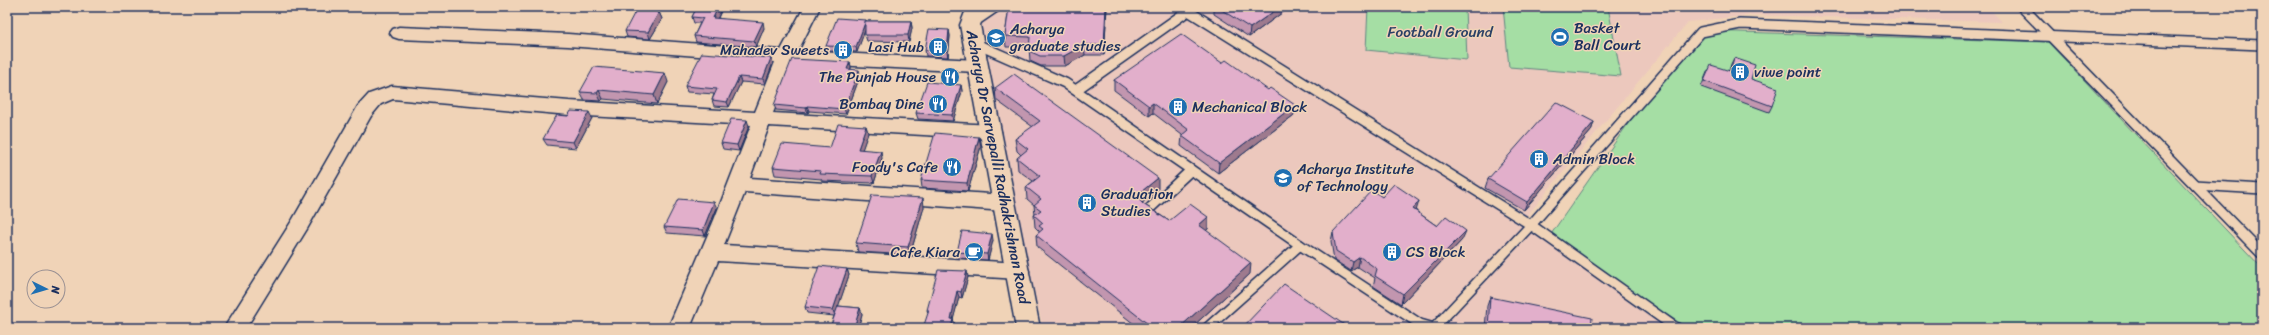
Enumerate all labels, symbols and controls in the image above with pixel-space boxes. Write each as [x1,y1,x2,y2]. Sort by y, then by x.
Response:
place label: Basket Ball Court [1574,15,1642,58]
place label: Acharya graduate studies [1009,16,1121,59]
park label: Football Ground [1387,19,1494,45]
sports icon: Basket Ball Court [1549,26,1571,48]
street label: Acharya Dr Sarvepalli Radhakrishnan Road [958,27,1038,307]
school or university icon: Acharya graduate studies [985,27,1007,49]
place label: Lasi Hub [868,34,924,60]
building icon: Lasi Hub [927,36,949,58]
place label: Mahadev Sweets [720,37,830,63]
building icon: Mahadev Sweets [832,39,854,61]
place label: viwe point [1754,59,1822,85]
building icon: viwe point [1729,61,1751,83]
place label: The Punjab House [819,64,936,90]
restaurant icon: The Punjab House [939,66,961,88]
place label: Bombay Dine [839,91,924,117]
restaurant icon: Bombay Dine [927,93,949,115]
place label: Mechanical Block [1192,94,1307,120]
building icon: Mechanical Block [1167,96,1189,118]
place label: Admin Block [1552,146,1635,172]
building icon: Admin Block [1528,148,1550,170]
place label: Foody's Cafe [852,154,938,180]
restaurant icon: Foody's Cafe [941,156,963,178]
place label: Acharya Institute of Technology [1296,156,1415,199]
school or university icon: Acharya Institute of Technology [1272,167,1294,189]
place label: Graduation Studies [1101,181,1173,224]
building icon: Graduation Studies [1076,192,1098,214]
place label: Cafe Kiara [890,239,960,265]
place label: CS Block [1406,239,1466,265]
cafe icon: Cafe Kiara [963,241,985,263]
building icon: CS Block [1381,241,1403,263]
north arrow [26,269,66,309]
text: N [46,284,65,295]

